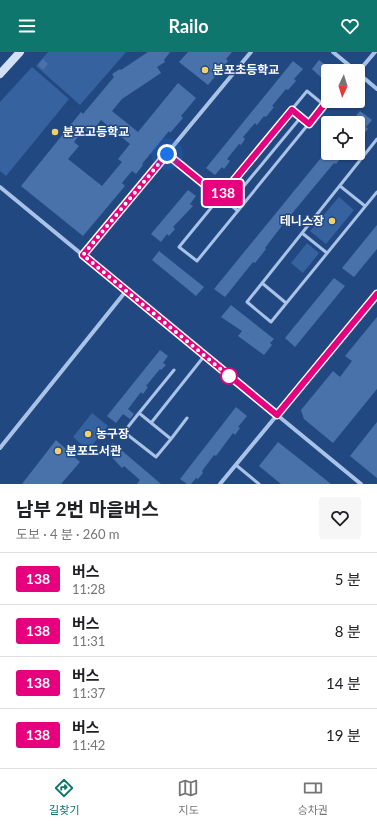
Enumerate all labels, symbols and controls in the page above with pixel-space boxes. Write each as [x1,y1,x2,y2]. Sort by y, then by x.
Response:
icon: menu [16,15,38,37]
text: Railo [169,15,208,37]
icon: heart [339,15,361,37]
place label: 분포초등학교 [213,62,279,77]
north arrow [321,64,365,108]
map controls [321,64,365,160]
marker: 분포초등학교 [200,65,210,75]
button: locate [321,116,365,160]
place label: 분포고등학교 [63,124,129,139]
marker: 분포고등학교 [50,127,60,137]
your location [157,144,177,164]
line badge: 138 [200,180,246,206]
text: 138 [211,184,235,201]
place label: 테니스장 [280,213,324,228]
marker: 테니스장 [327,216,337,226]
unlabelled marker [220,367,238,385]
place label: 농구장 [96,426,129,441]
marker: 농구장 [83,429,93,439]
place label: 분포도서관 [66,443,121,458]
marker: 분포도서관 [53,446,63,456]
text: 남부 2번 마을버스 [16,497,159,520]
button: heart [319,497,361,539]
text: 도보 · 4 분 · 260 m [16,526,119,542]
text: 버스 [72,562,100,580]
text: 138 [26,570,50,587]
text: 5 분 [335,570,361,588]
text: 11:28 [72,581,105,597]
text: 버스 [72,614,100,632]
text: 138 [26,622,50,639]
text: 8 분 [335,622,361,640]
text: 11:31 [72,633,105,649]
text: 버스 [72,666,100,684]
text: 138 [26,674,50,691]
text: 14 분 [326,674,361,692]
text: 11:37 [72,685,105,701]
text: 버스 [72,718,100,736]
text: 138 [26,726,50,743]
text: 19 분 [326,726,361,744]
text: 11:42 [72,737,105,753]
tab: 길찾기 [49,777,79,817]
tab: 지도 [177,777,199,817]
tab: 승차권 [298,777,328,817]

